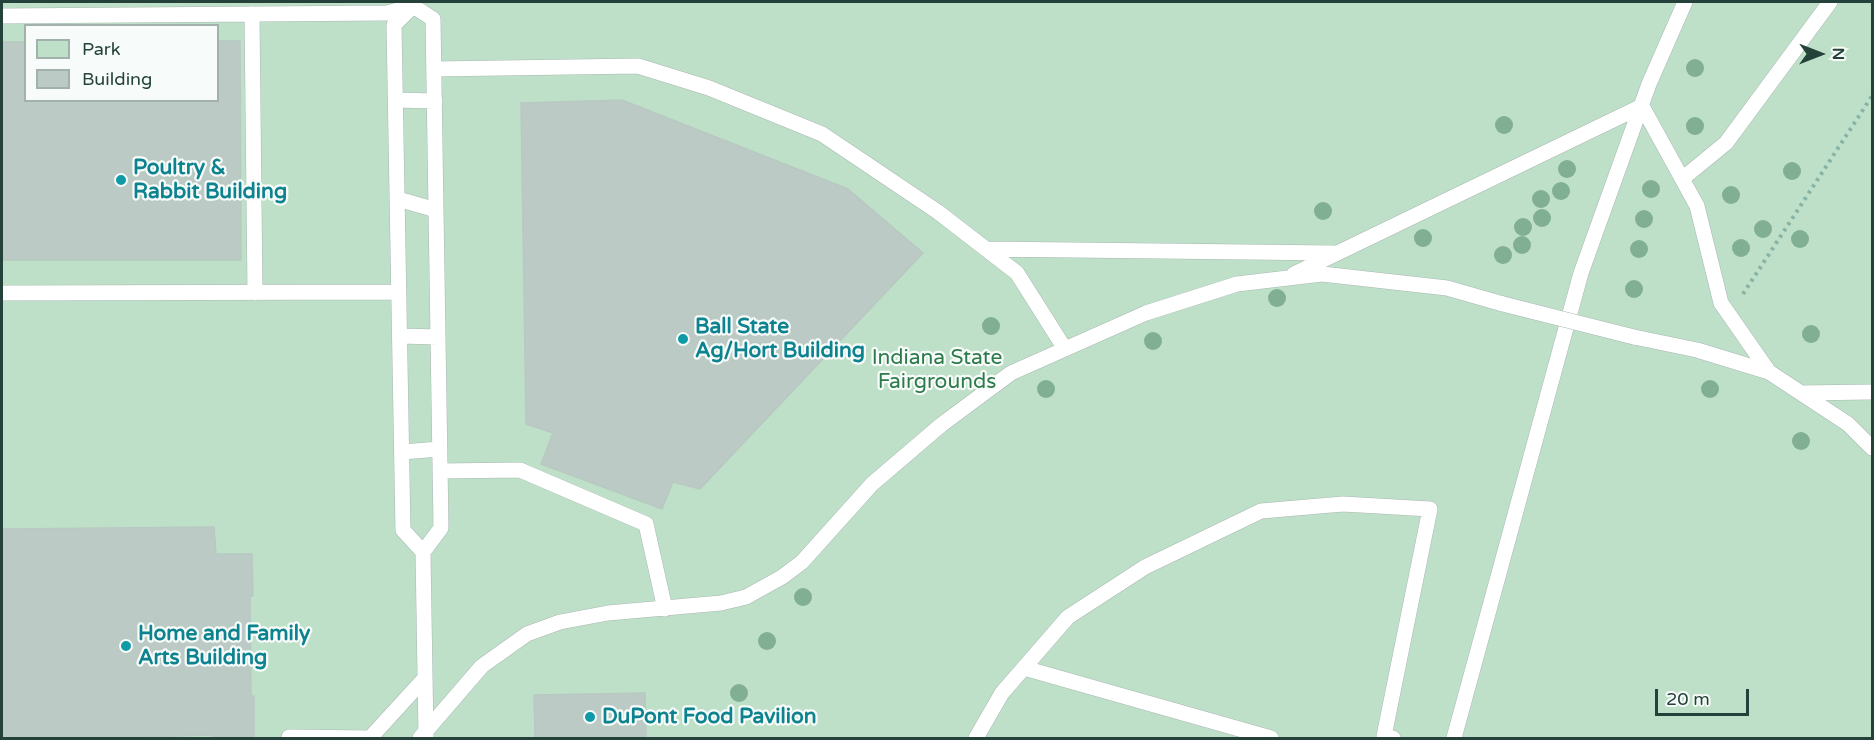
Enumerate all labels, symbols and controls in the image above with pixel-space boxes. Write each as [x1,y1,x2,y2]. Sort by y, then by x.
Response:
legend [24,24,219,102]
north arrow [1790,24,1850,84]
text: Park [82,38,120,60]
text: N [1828,48,1848,60]
text: Building [82,68,152,90]
place label: Poultry & Rabbit Building [133,155,287,205]
marker: Poultry & Rabbit Building [114,173,128,187]
place label: Ball State Ag/Hort Building [695,314,865,364]
marker: Ball State Ag/Hort Building [676,332,690,346]
park label: Indiana State Fairgrounds [872,345,1002,395]
place label: Home and Family Arts Building [138,621,310,671]
marker: Home and Family Arts Building [119,639,133,653]
scale bar [1658,677,1752,715]
text: 20 m [1666,688,1710,710]
place label: DuPont Food Pavilion [602,704,817,730]
marker: DuPont Food Pavilion [583,710,597,724]

